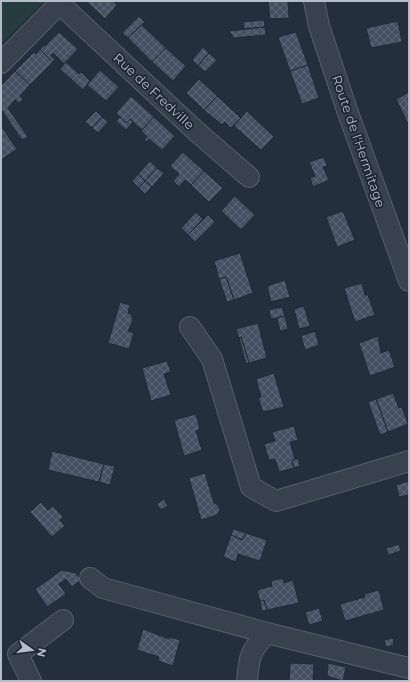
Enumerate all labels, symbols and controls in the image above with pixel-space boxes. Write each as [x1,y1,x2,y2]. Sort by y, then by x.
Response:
street label: Rue de Fredville [110,49,198,133]
street label: Route de l'Hermitage [329,73,389,209]
north arrow [12,630,52,670]
text: N [34,646,50,658]

